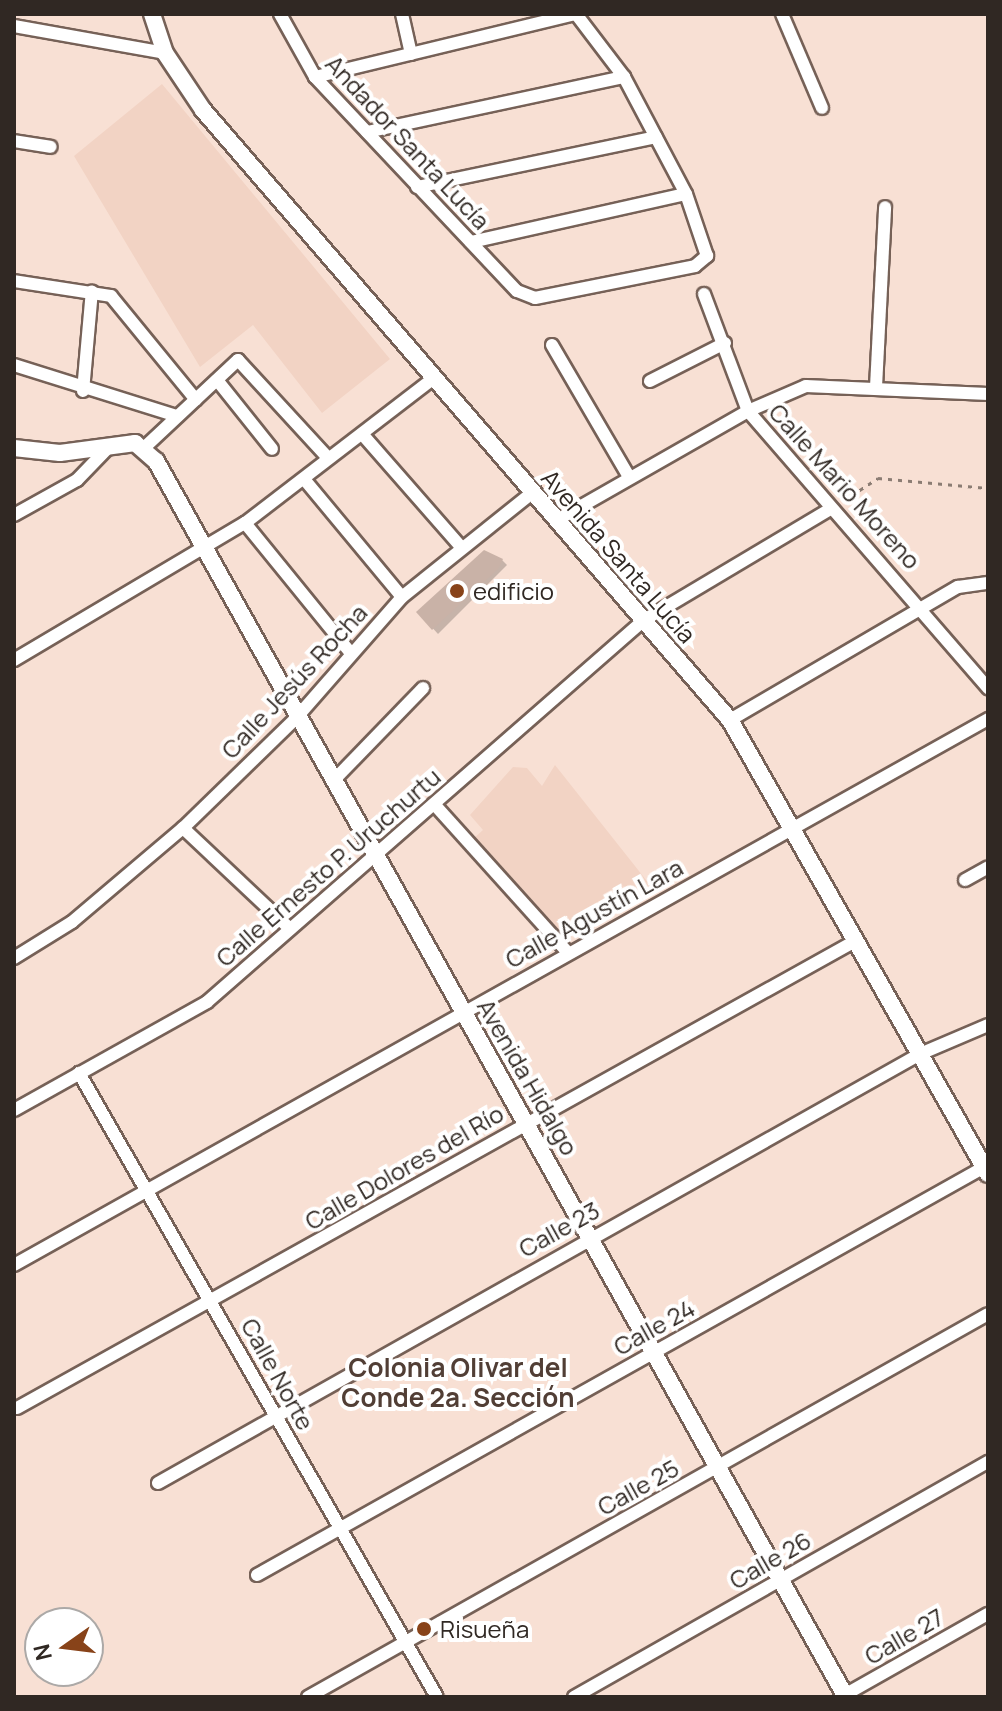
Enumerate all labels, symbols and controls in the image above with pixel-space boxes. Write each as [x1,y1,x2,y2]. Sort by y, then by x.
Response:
street label: Andador Santa Lucía [320,49,496,235]
street label: Calle Mario Moreno [763,398,927,574]
street label: Avenida Santa Lucía [536,463,702,649]
place label: edificio [473,577,554,605]
marker: edificio [448,582,466,600]
street label: Calle Jesús Rocha [215,598,373,764]
street label: Calle Ernesto P. Uruchurtu [210,762,446,972]
street label: Calle Agustín Lara [500,852,688,974]
street label: Avenida Hidalgo [472,994,584,1160]
street label: Calle Dolores del Río [300,1099,508,1235]
street label: Calle 23 [514,1195,604,1263]
street label: Calle 24 [609,1293,699,1361]
street label: Calle Norte [236,1313,320,1435]
district label: Colonia Olivar del Conde 2a. Sección [341,1352,575,1414]
street label: Calle 25 [593,1453,683,1521]
street label: Calle 26 [724,1525,816,1595]
street label: Calle 27 [859,1602,949,1670]
north arrow [24,1607,104,1687]
place label: Risueña [440,1615,529,1643]
marker: Risueña [415,1620,433,1638]
text: N [26,1641,59,1664]

